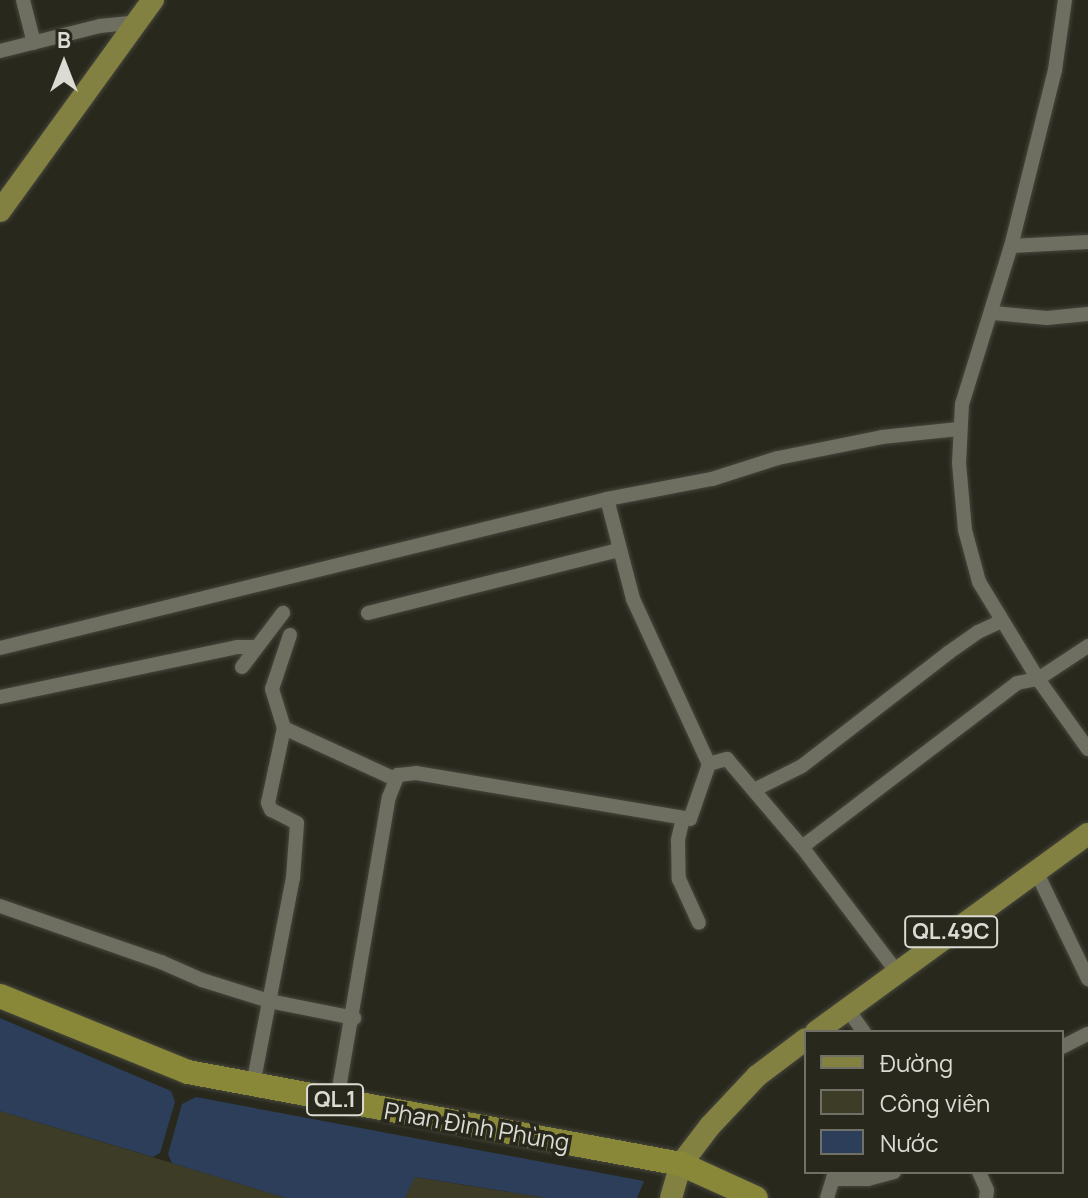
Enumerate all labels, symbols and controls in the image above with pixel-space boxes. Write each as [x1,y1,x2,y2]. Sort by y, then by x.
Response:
north arrow [24,24,104,104]
text: B [57,25,71,55]
road number: QL.49C [903,914,999,950]
legend [804,1030,1064,1174]
text: Đường [880,1046,953,1079]
road number: QL.1 [305,1082,365,1118]
text: Công viên [880,1086,990,1119]
street label: Phan Đình Phùng [382,1096,572,1156]
text: Nước [880,1126,939,1159]

